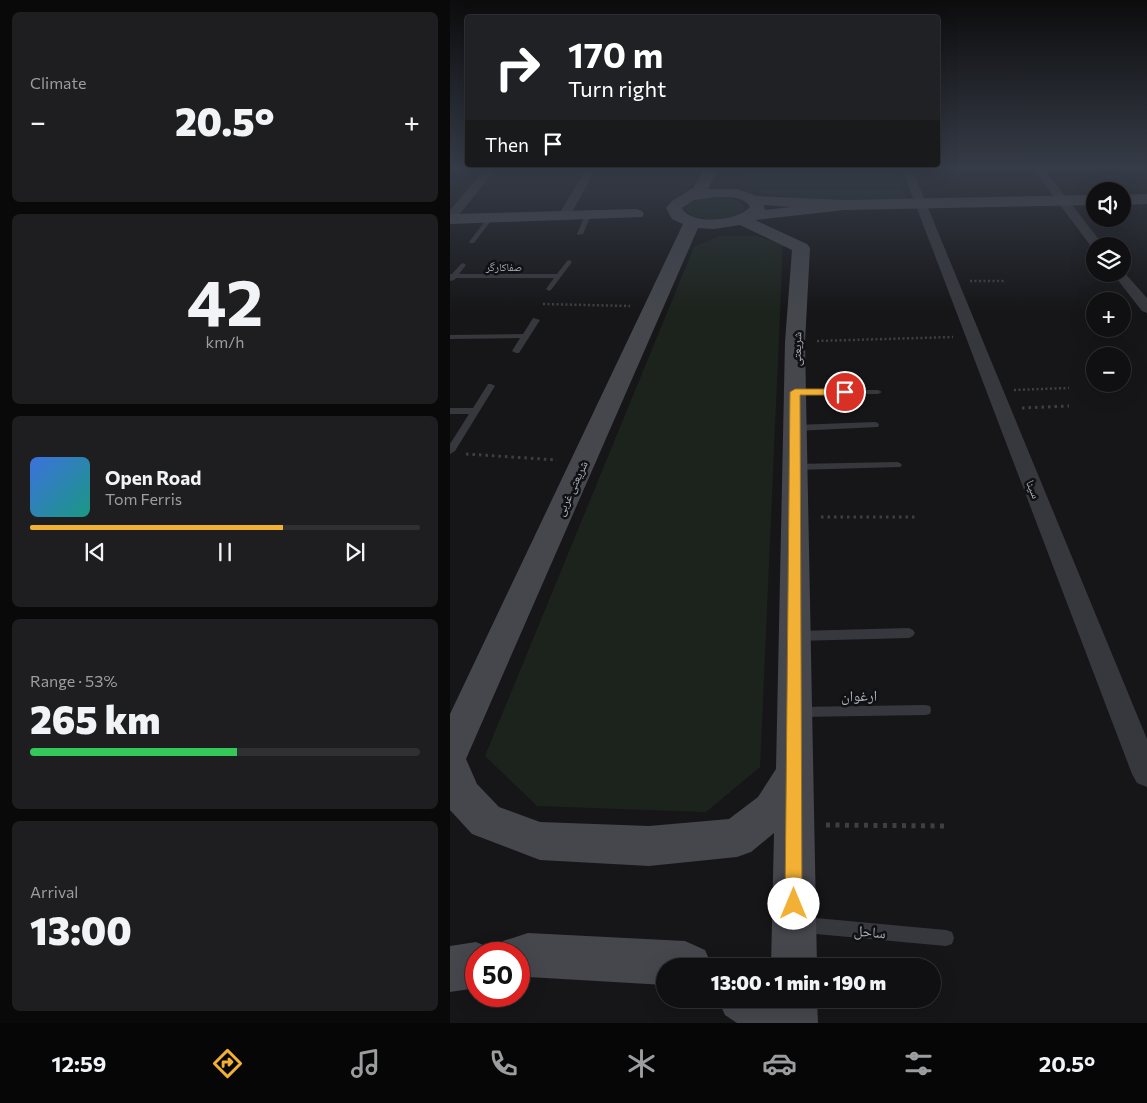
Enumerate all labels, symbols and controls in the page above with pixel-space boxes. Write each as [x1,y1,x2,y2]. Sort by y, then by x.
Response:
text: 170 m [568,32,663,75]
icon: right [485,35,550,100]
text: Climate [30,73,86,92]
text: Turn right [568,75,666,102]
text: 20.5° [175,97,275,144]
text: − [30,104,46,138]
text: + [404,104,420,138]
icon: arrive [539,130,567,158]
text: Then [485,133,529,156]
map controls [1086,182,1131,392]
button: sound [1086,182,1131,227]
button: layers [1086,237,1131,282]
text: 42 [187,260,263,339]
street label: صفاکارگر [485,260,522,273]
button: + [1086,292,1131,337]
text: km/h [206,332,244,351]
street label: شریعتی [789,332,805,366]
button: − [1086,347,1131,392]
pin [824,371,866,413]
icon: arrive [831,378,859,406]
street label: شریعتی غربی [552,458,591,518]
text: Open Road [105,466,201,489]
street label: سینا [1023,478,1044,501]
text: Tom Ferris [105,489,182,508]
icon: previous [81,538,109,566]
icon: pause [211,538,239,566]
icon: next [341,538,369,566]
text: Range · 53% [30,671,117,690]
street label: ارغوان [841,686,877,706]
text: 265 km [30,695,161,742]
position arrow [767,877,819,929]
text: Arrival [30,882,78,901]
text: 13:00 [30,906,132,953]
street label: ساحل [853,921,887,943]
speed limit sign: 50 [465,942,530,1007]
text: 13:00 · 1 min · 190 m [711,971,886,994]
icon: directions [210,1046,245,1081]
icon: music [348,1046,383,1081]
icon: phone [486,1046,521,1081]
icon: climate [624,1046,659,1081]
icon: car [762,1046,797,1081]
icon: filters [901,1046,936,1081]
text: 12:59 [52,1050,106,1077]
text: 20.5° [1039,1050,1095,1077]

